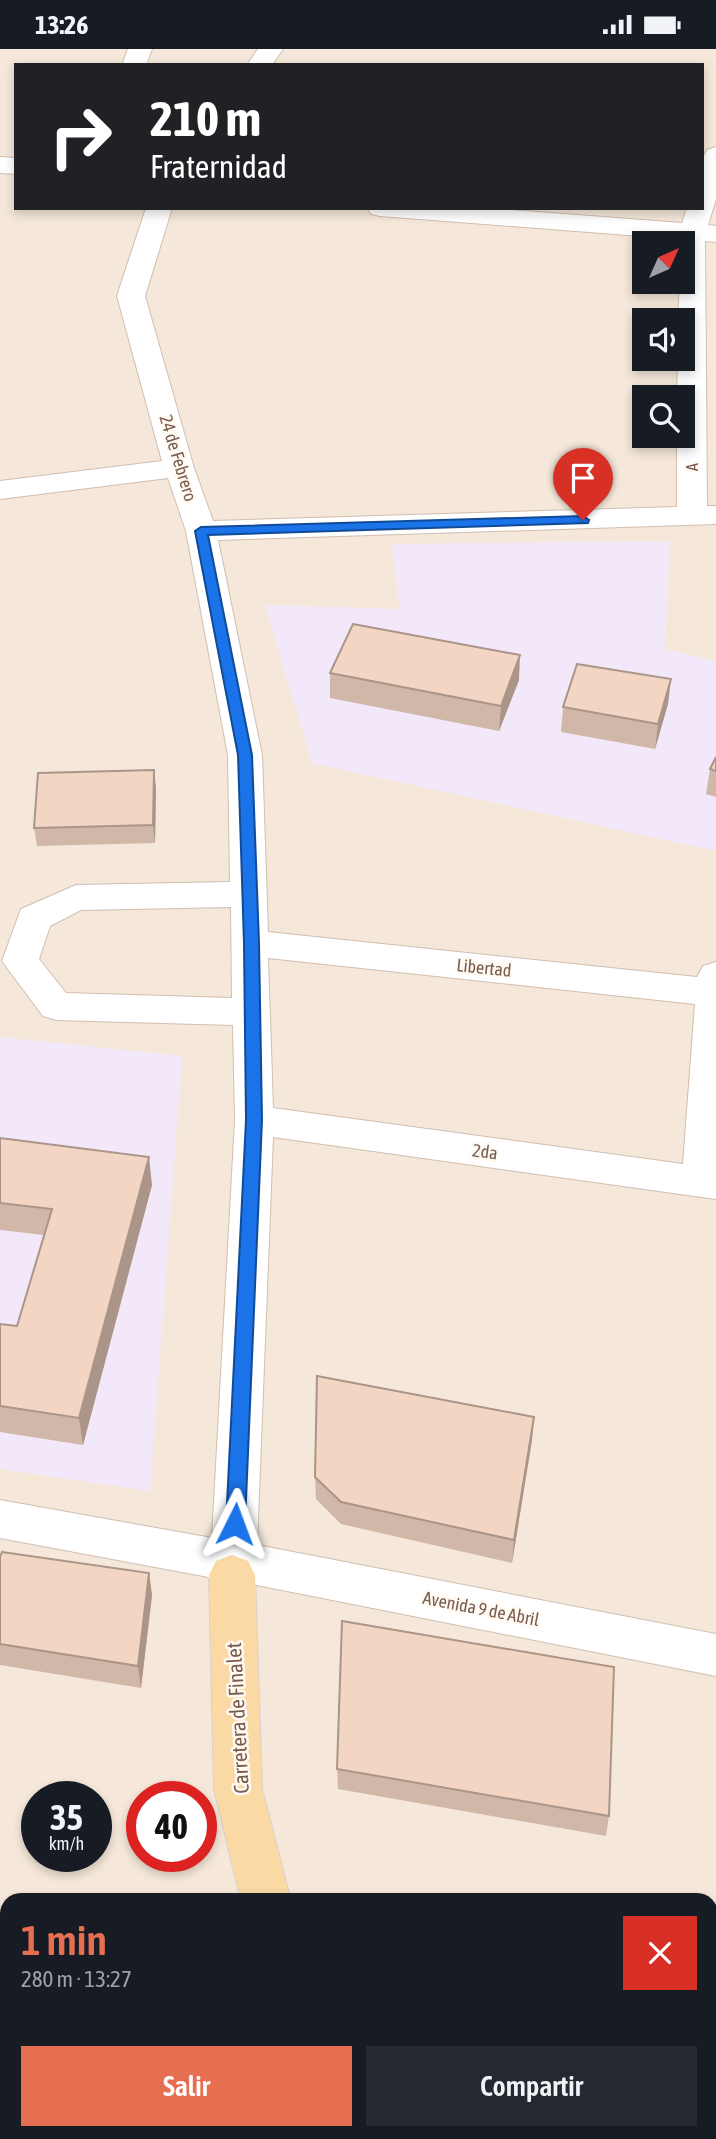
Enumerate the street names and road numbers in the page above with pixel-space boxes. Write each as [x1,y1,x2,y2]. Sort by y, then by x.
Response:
street label: 24 de Febrero [155,412,202,504]
street label: A [683,463,701,471]
street label: Libertad [456,954,513,981]
street label: 2da [471,1139,499,1164]
street label: Avenida 9 de Abril [421,1587,541,1630]
street label: Carretera de Finalet [221,1642,253,1794]

